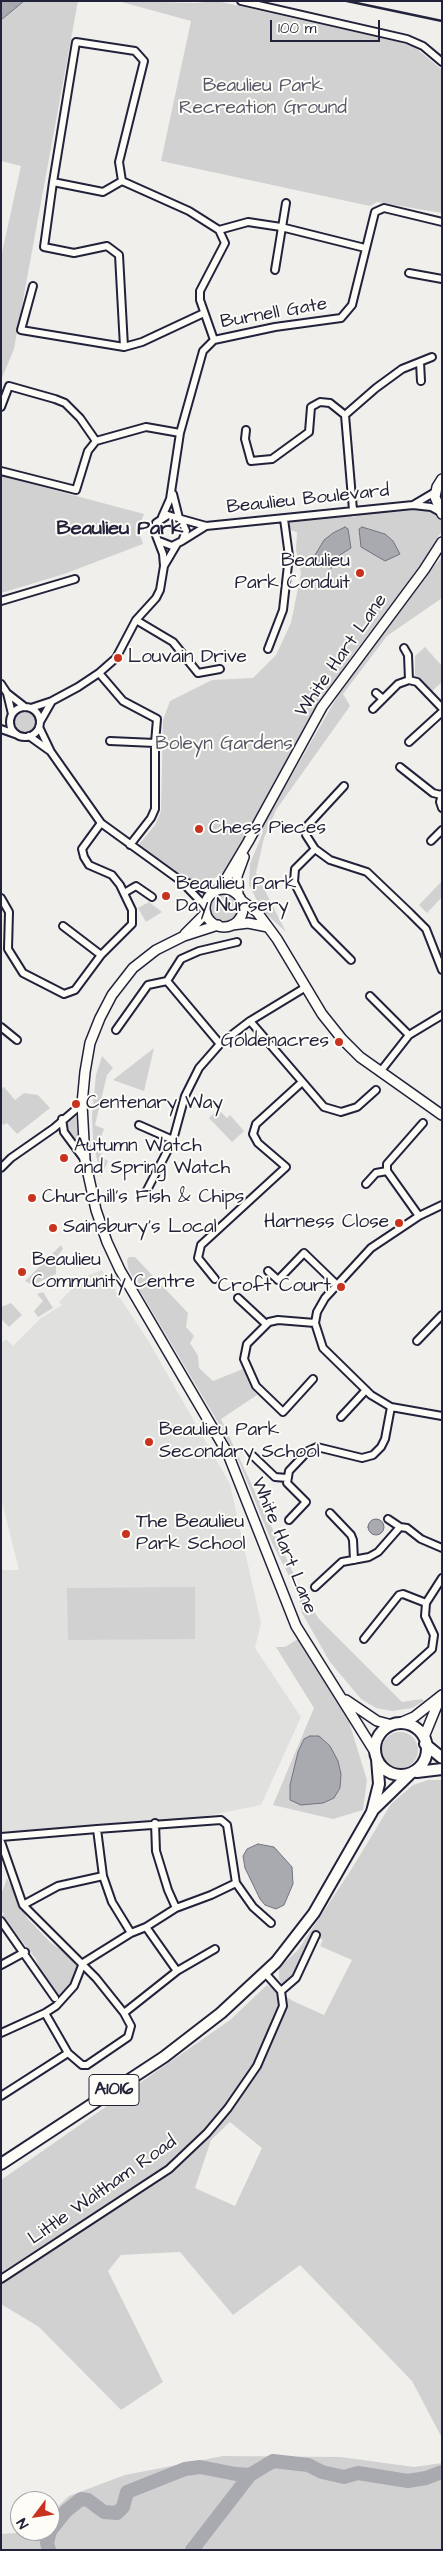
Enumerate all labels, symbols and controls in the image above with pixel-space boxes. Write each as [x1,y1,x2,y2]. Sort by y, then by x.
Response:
scale bar [273,10,383,42]
text: 100 m [278,18,317,39]
park label: Beaulieu Park Recreation Ground [179,76,347,120]
street label: Burnell Gate [219,293,329,335]
street label: Beaulieu Boulevard [226,480,390,520]
district label: Beaulieu Park [57,518,183,542]
place label: Beaulieu Park Conduit [235,551,350,595]
marker: Beaulieu Park Conduit [354,567,366,579]
street label: White Hart Lane [291,590,393,722]
place label: Louvain Drive [128,647,247,669]
marker: Louvain Drive [112,652,124,664]
park label: Boleyn Gardens [155,734,293,756]
place label: Chess Pieces [209,818,326,840]
marker: Chess Pieces [193,823,205,835]
place label: Beaulieu Park Day Nursery [176,874,296,918]
marker: Beaulieu Park Day Nursery [160,890,172,902]
place label: Goldenacres [221,1031,329,1053]
marker: Goldenacres [333,1036,345,1048]
place label: Centenary Way [86,1093,223,1115]
marker: Centenary Way [70,1098,82,1110]
place label: Autumn Watch and Spring Watch [74,1136,230,1180]
marker: Autumn Watch and Spring Watch [58,1152,70,1164]
place label: Churchill's Fish & Chips [42,1187,244,1209]
marker: Churchill's Fish & Chips [26,1192,38,1204]
place label: Harness Close [264,1212,389,1234]
place label: Sainsbury's Local [63,1217,217,1239]
marker: Harness Close [393,1217,405,1229]
marker: Sainsbury's Local [47,1222,59,1234]
place label: Beaulieu Community Centre [32,1250,195,1294]
marker: Beaulieu Community Centre [16,1266,28,1278]
place label: Croft Court [218,1276,331,1298]
marker: Croft Court [335,1281,347,1293]
place label: Beaulieu Park Secondary School [159,1420,320,1464]
marker: Beaulieu Park Secondary School [143,1436,155,1448]
street label: White Hart Lane [245,1474,321,1618]
place label: The Beaulieu Park School [136,1512,246,1556]
marker: The Beaulieu Park School [120,1528,132,1540]
road number: A1016 [89,2074,139,2106]
street label: Little Waltham Road [25,2131,181,2251]
north arrow [10,2491,60,2541]
text: N [12,2514,34,2532]

